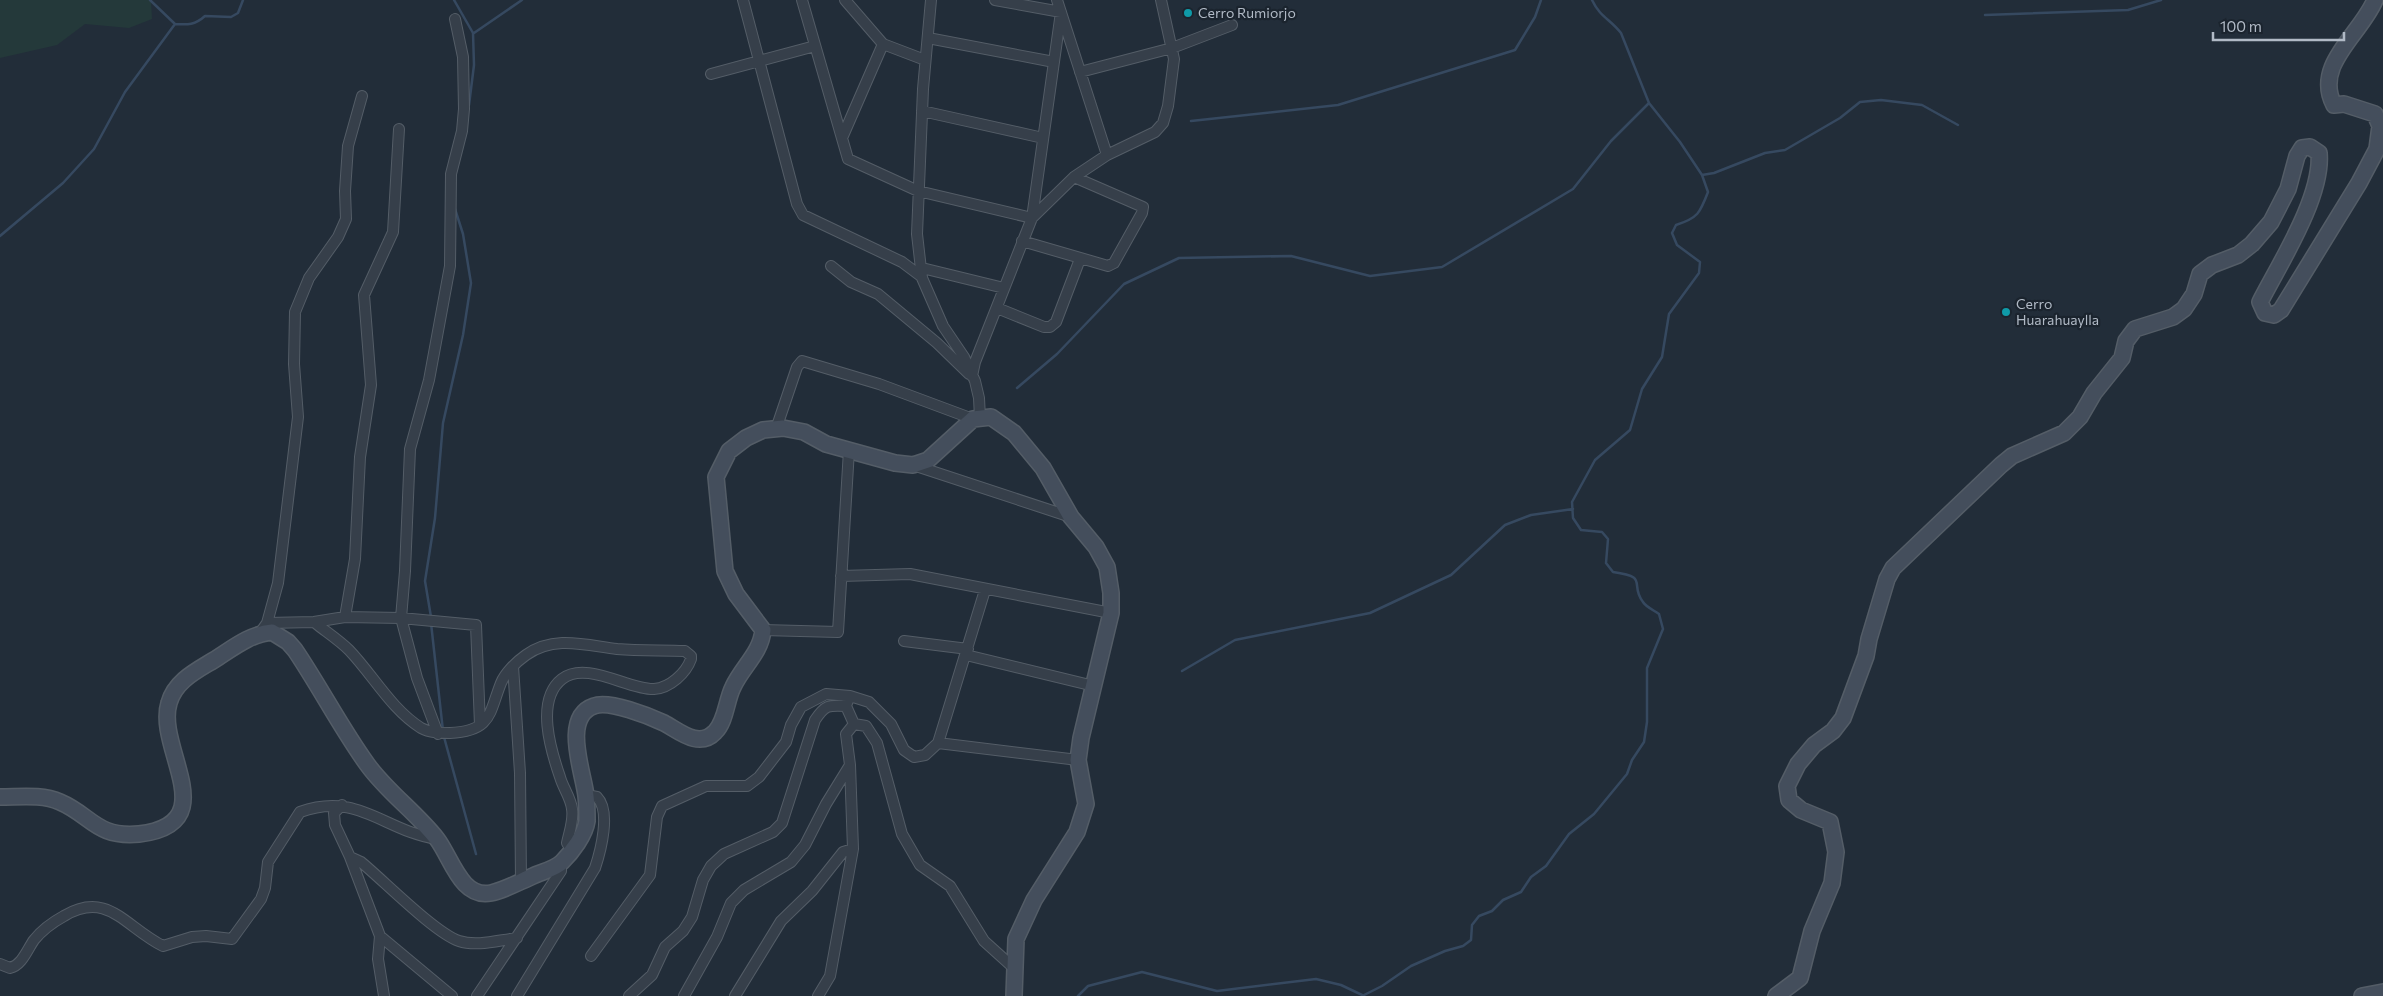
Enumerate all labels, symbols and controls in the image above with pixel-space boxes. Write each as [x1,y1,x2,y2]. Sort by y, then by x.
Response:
place label: Cerro Rumiorjo [1198,4,1296,21]
marker: Cerro Rumiorjo [1182,7,1194,19]
scale bar [2213,10,2344,42]
text: 100 m [2220,17,2262,35]
place label: Cerro Huarahuaylla [2016,295,2099,328]
marker: Cerro Huarahuaylla [2000,306,2012,318]

